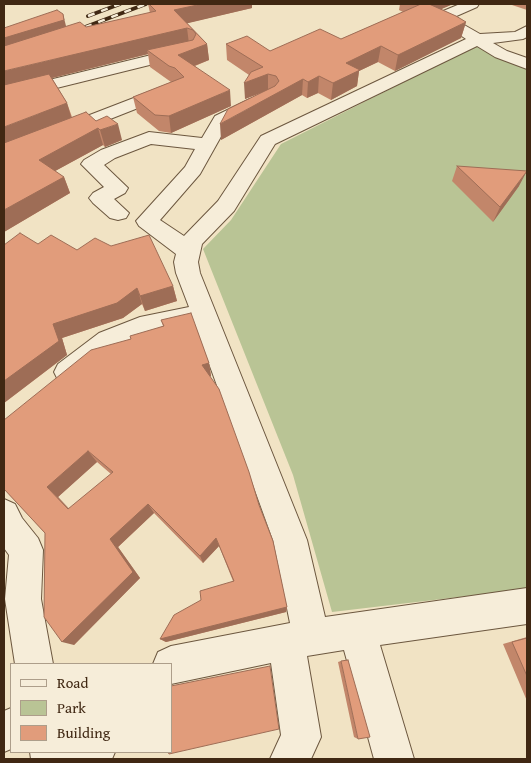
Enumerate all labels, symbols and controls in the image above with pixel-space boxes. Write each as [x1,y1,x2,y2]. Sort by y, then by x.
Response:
legend [10,663,172,753]
text: Road [57,672,88,693]
text: Park [57,697,86,718]
text: Building [57,722,110,743]

